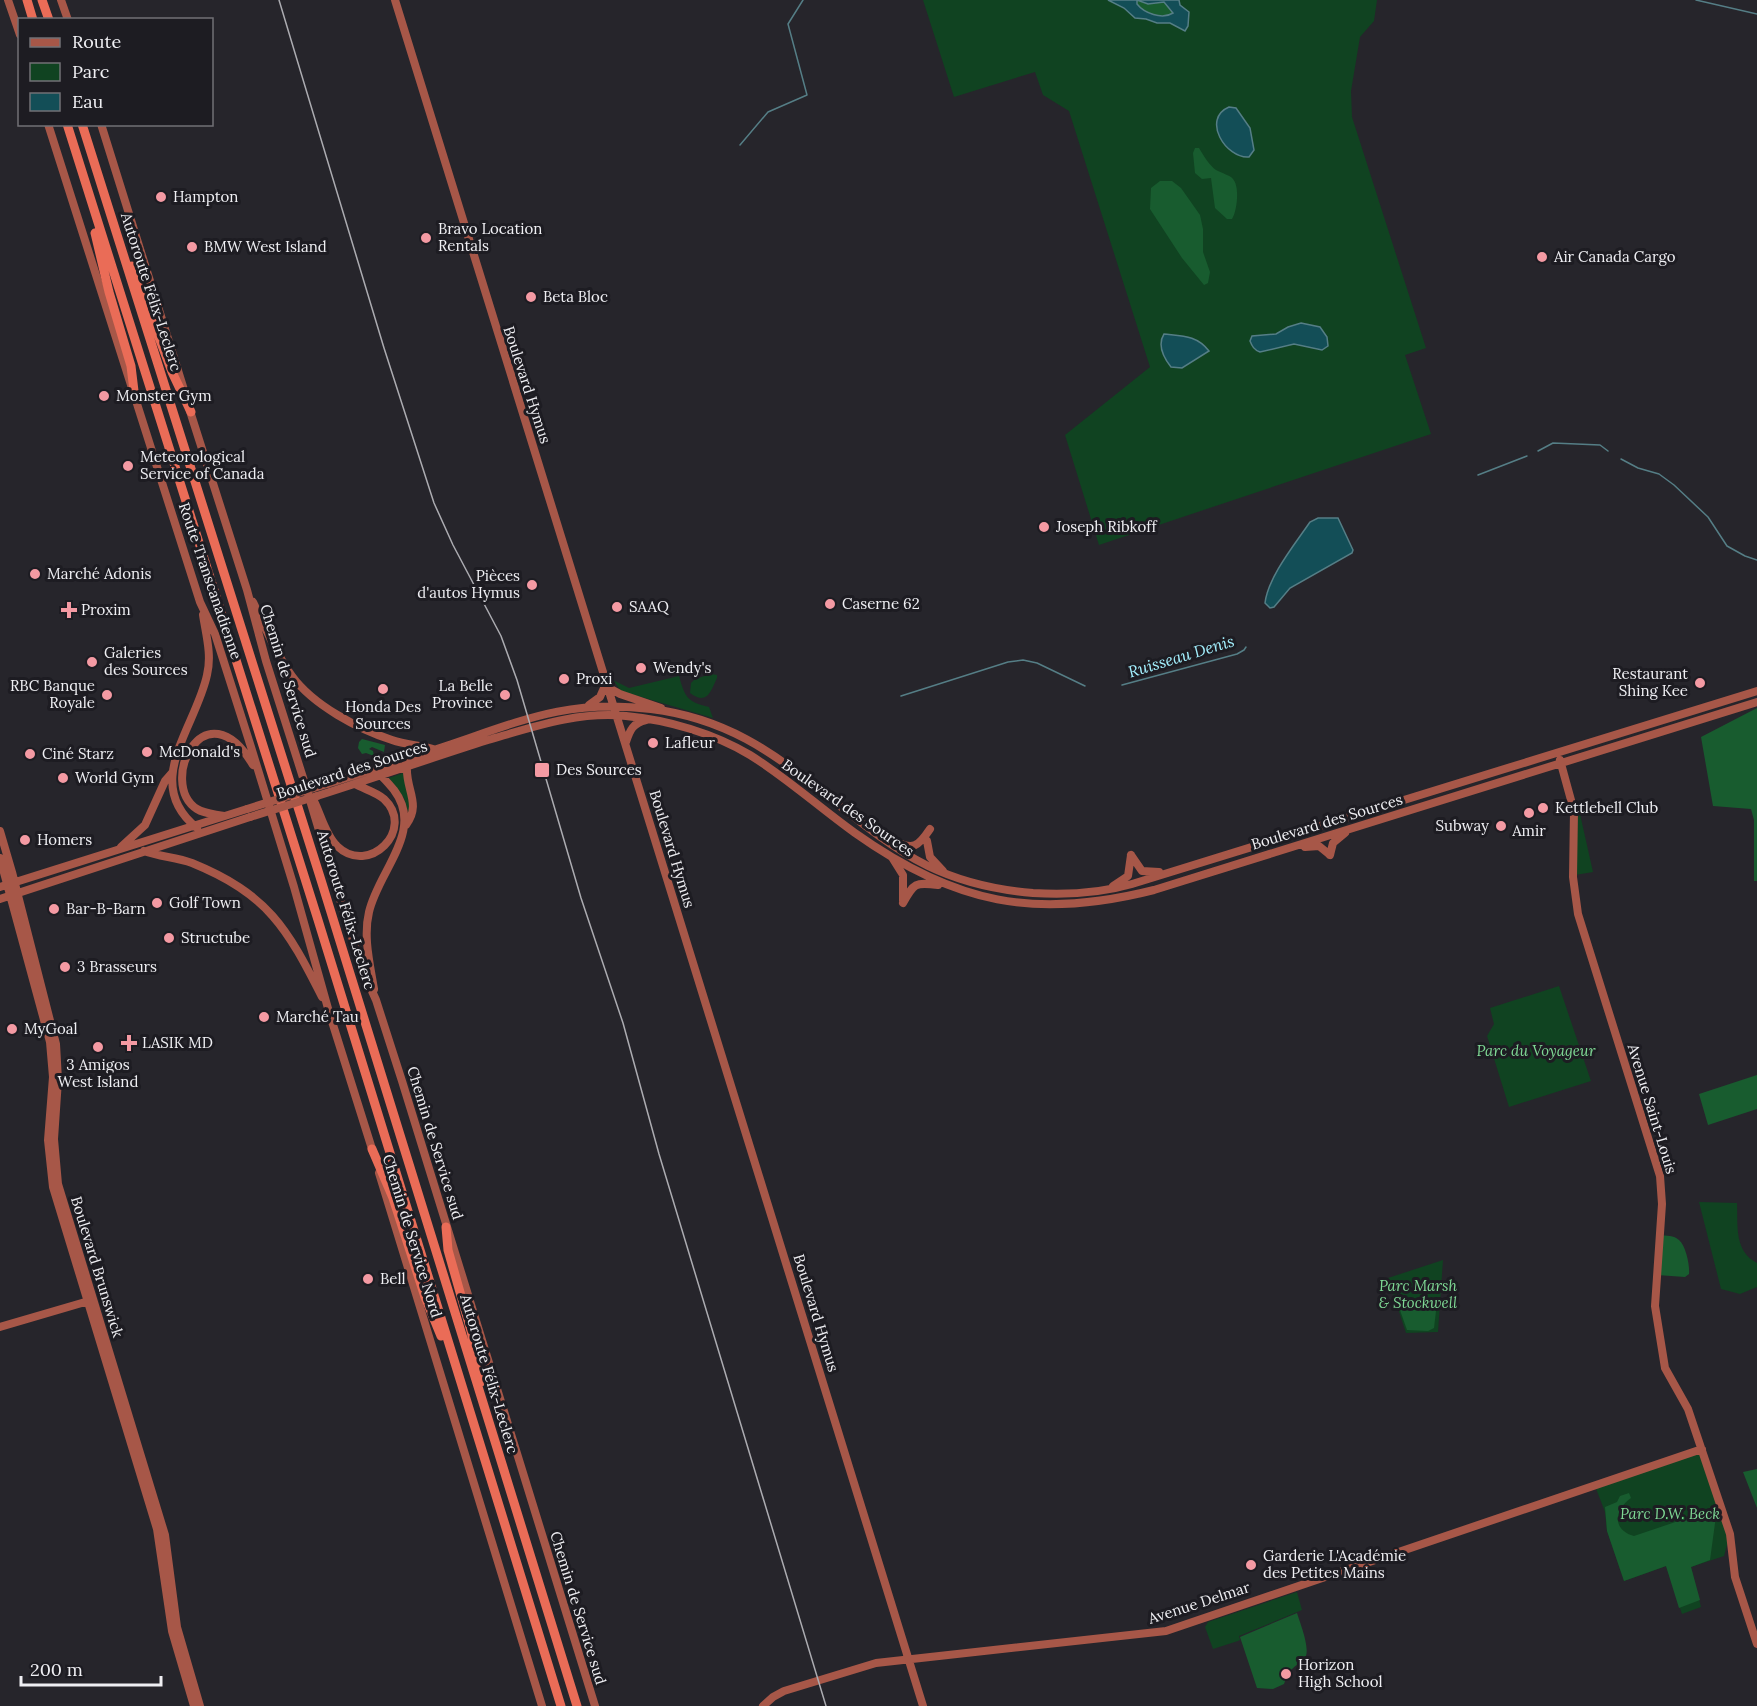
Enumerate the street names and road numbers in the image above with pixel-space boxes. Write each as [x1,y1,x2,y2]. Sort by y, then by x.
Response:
street label: Autoroute Félix-Leclerc [117,209,186,374]
street label: Boulevard Hymus [500,324,555,446]
street label: Route Transcanadienne [175,500,246,662]
street label: Chemin de Service sud [256,602,321,760]
street label: Boulevard des Sources [274,736,430,803]
street label: Boulevard des Sources [778,755,918,861]
street label: Boulevard Hymus [646,788,699,910]
street label: Boulevard des Sources [1249,789,1405,854]
street label: Autoroute Félix-Leclerc [313,827,380,992]
street label: Avenue Saint-Louis [1623,1041,1681,1176]
street label: Chemin de Service sud [403,1064,468,1222]
street label: Chemin de Service Nord [379,1152,446,1320]
street label: Boulevard Brunswick [67,1194,128,1340]
street label: Boulevard Hymus [790,1252,843,1374]
street label: Autoroute Félix-Leclerc [456,1291,523,1456]
street label: Chemin de Service sud [546,1529,611,1687]
street label: Avenue Delmar [1145,1577,1253,1628]

